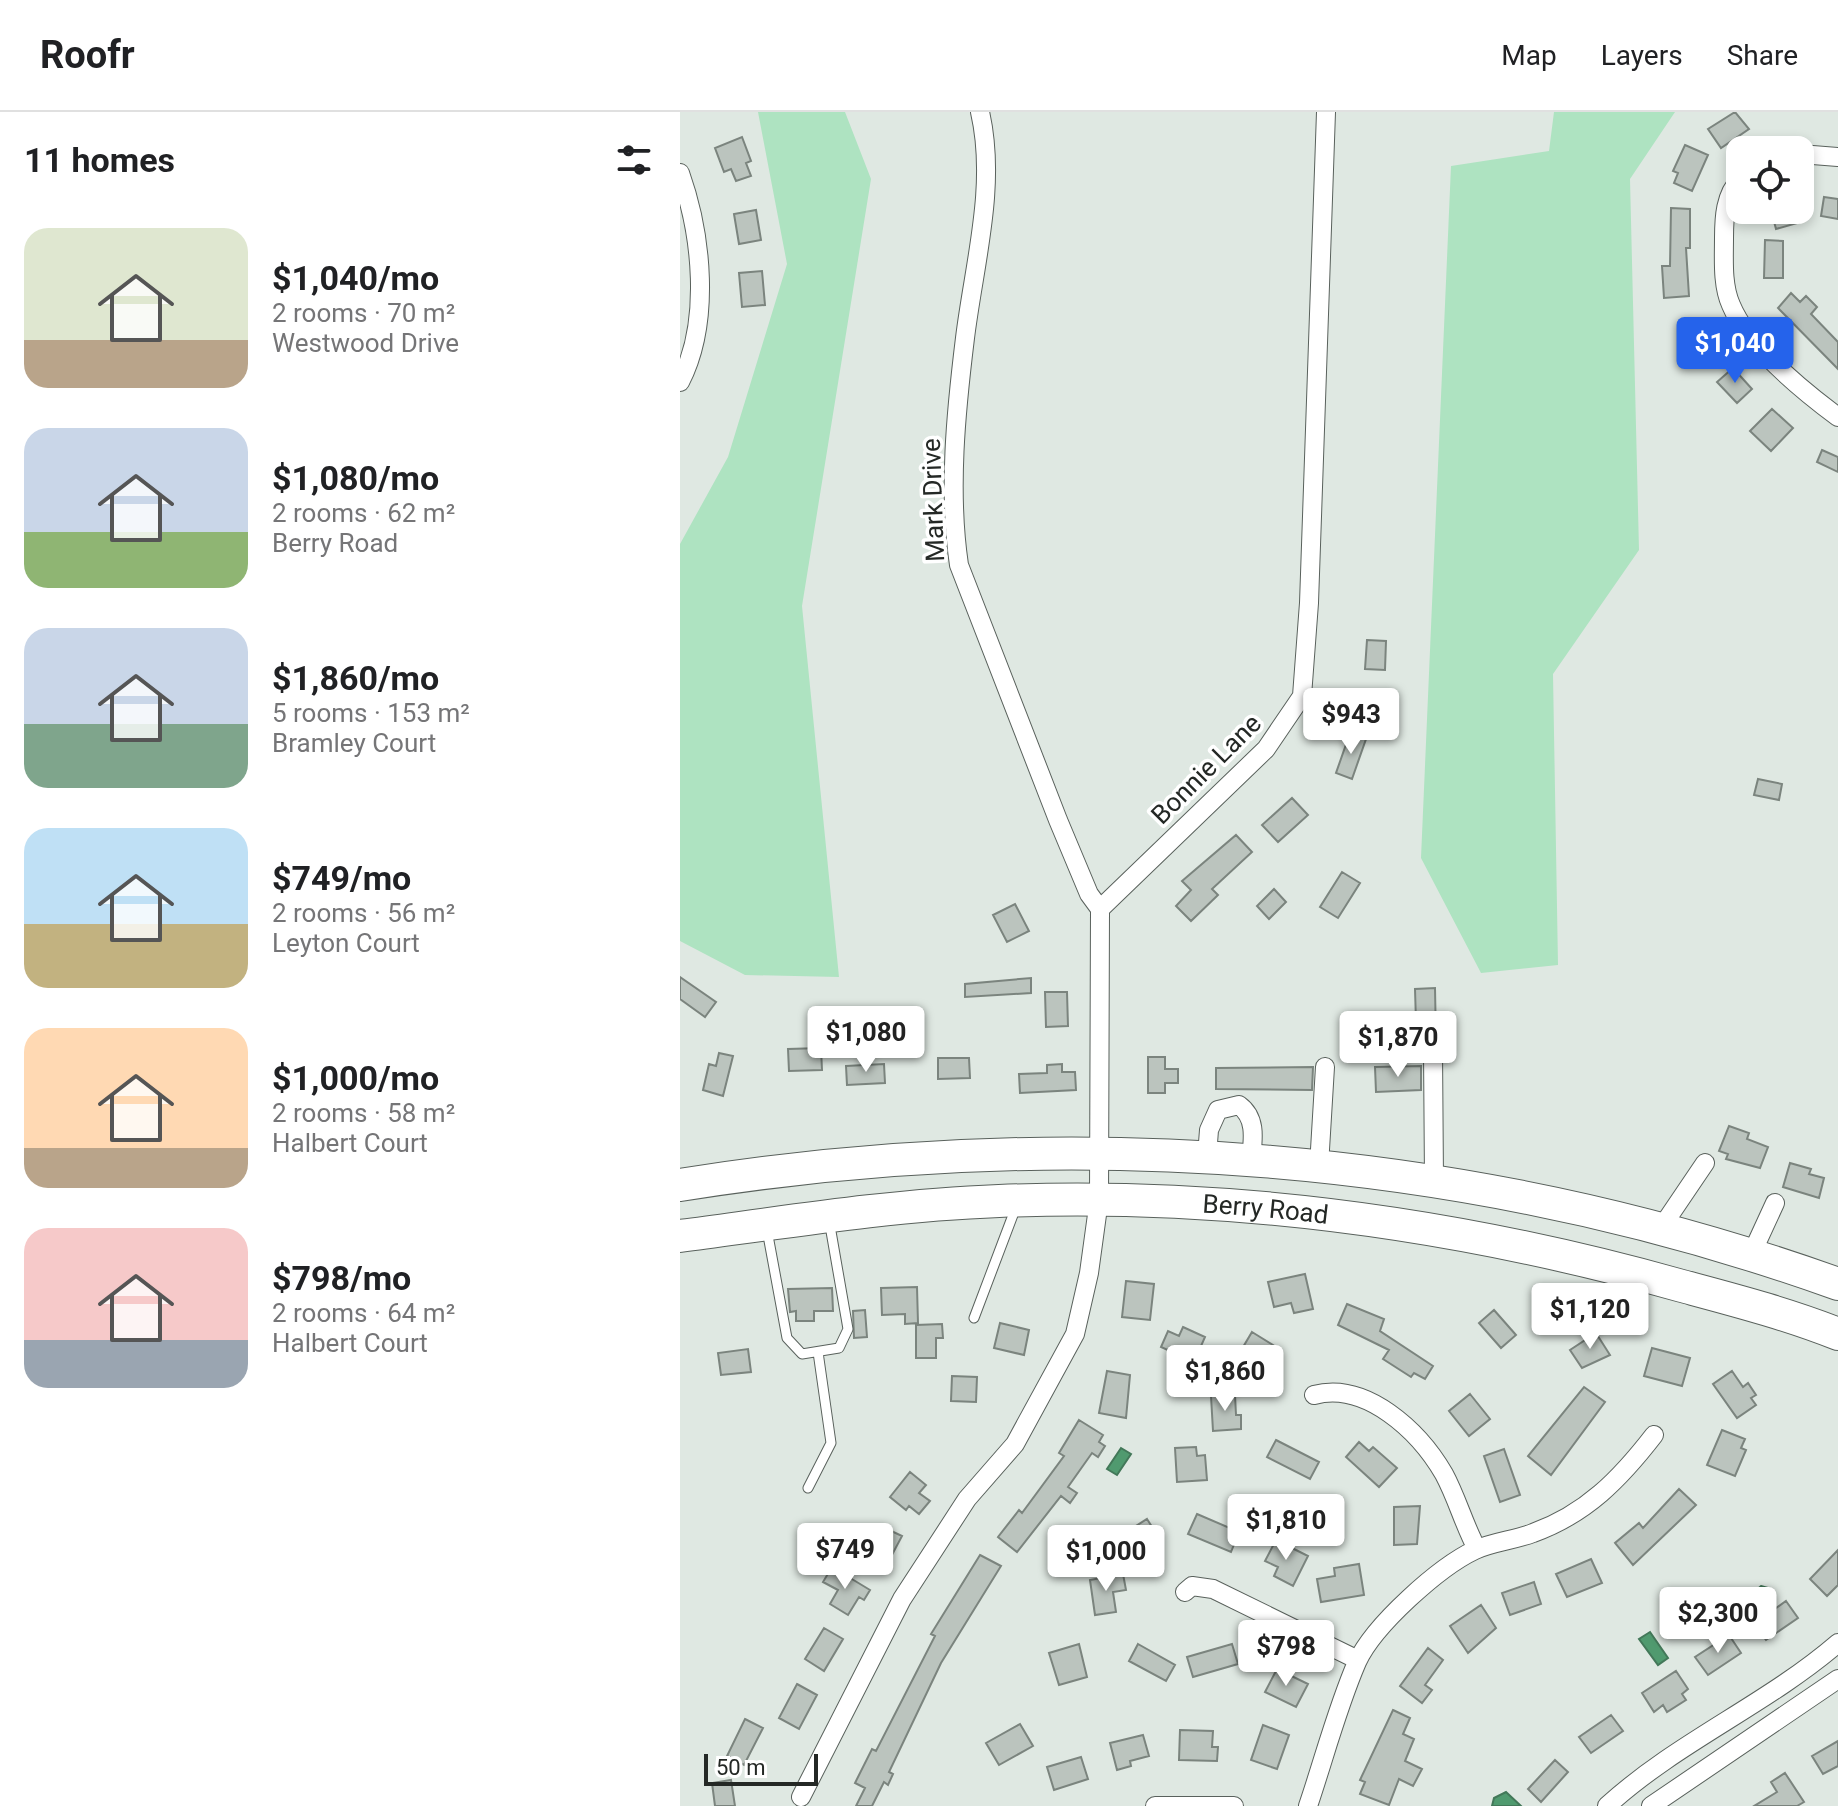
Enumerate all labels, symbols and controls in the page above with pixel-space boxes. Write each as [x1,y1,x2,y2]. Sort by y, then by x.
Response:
text: Roofr [40,33,135,77]
text: Map [1501,39,1557,72]
text: Layers [1601,39,1683,72]
text: Share [1727,39,1798,72]
map controls [1726,136,1814,224]
button: locate [1726,136,1814,224]
icon: filters [612,138,656,182]
text: 11 homes [24,140,175,180]
text: $1,040/mo [272,258,439,298]
icon: home [88,260,184,356]
text: 2 rooms · 70 m² [272,298,455,328]
pin: $1,040 [1670,317,1800,385]
text: Westwood Drive [272,328,459,358]
text: $1,040 [1695,328,1775,358]
street label: Mark Drive [916,438,950,562]
text: $1,080/mo [272,458,439,498]
icon: home [88,460,184,556]
text: 2 rooms · 62 m² [272,498,455,528]
text: Berry Road [272,528,398,558]
text: $1,860/mo [272,658,439,698]
icon: home [88,660,184,756]
pin: $943 [1304,688,1398,756]
text: 5 rooms · 153 m² [272,698,470,728]
text: $943 [1321,699,1381,729]
street label: Bonnie Lane [1145,708,1267,830]
text: Bramley Court [272,728,436,758]
text: $749/mo [272,858,411,898]
icon: home [88,860,184,956]
text: 2 rooms · 56 m² [272,898,455,928]
text: Leyton Court [272,928,420,958]
pin: $1,080 [801,1006,931,1074]
pin: $1,870 [1333,1011,1463,1079]
text: $1,080 [826,1017,906,1047]
text: $1,870 [1358,1022,1438,1052]
text: $1,000/mo [272,1058,439,1098]
icon: home [88,1060,184,1156]
text: 2 rooms · 58 m² [272,1098,455,1128]
text: Halbert Court [272,1128,428,1158]
street label: Berry Road [1202,1188,1330,1230]
text: $798/mo [272,1258,411,1298]
icon: home [88,1260,184,1356]
pin: $1,120 [1525,1283,1655,1351]
text: $1,120 [1550,1294,1630,1324]
text: 2 rooms · 64 m² [272,1298,455,1328]
text: Halbert Court [272,1328,428,1358]
pin: $1,860 [1160,1345,1290,1413]
text: $1,860 [1185,1356,1265,1386]
pin: $1,810 [1221,1494,1351,1562]
text: $1,810 [1246,1505,1326,1535]
pin: $749 [798,1523,892,1591]
pin: $1,000 [1041,1525,1171,1593]
text: $749 [815,1534,875,1564]
text: $1,000 [1066,1536,1146,1566]
pin: $2,300 [1653,1587,1783,1655]
text: $2,300 [1678,1598,1758,1628]
pin: $798 [1239,1620,1333,1688]
text: $798 [1256,1631,1316,1661]
scale bar [704,1750,818,1786]
text: 50 m [716,1755,765,1780]

